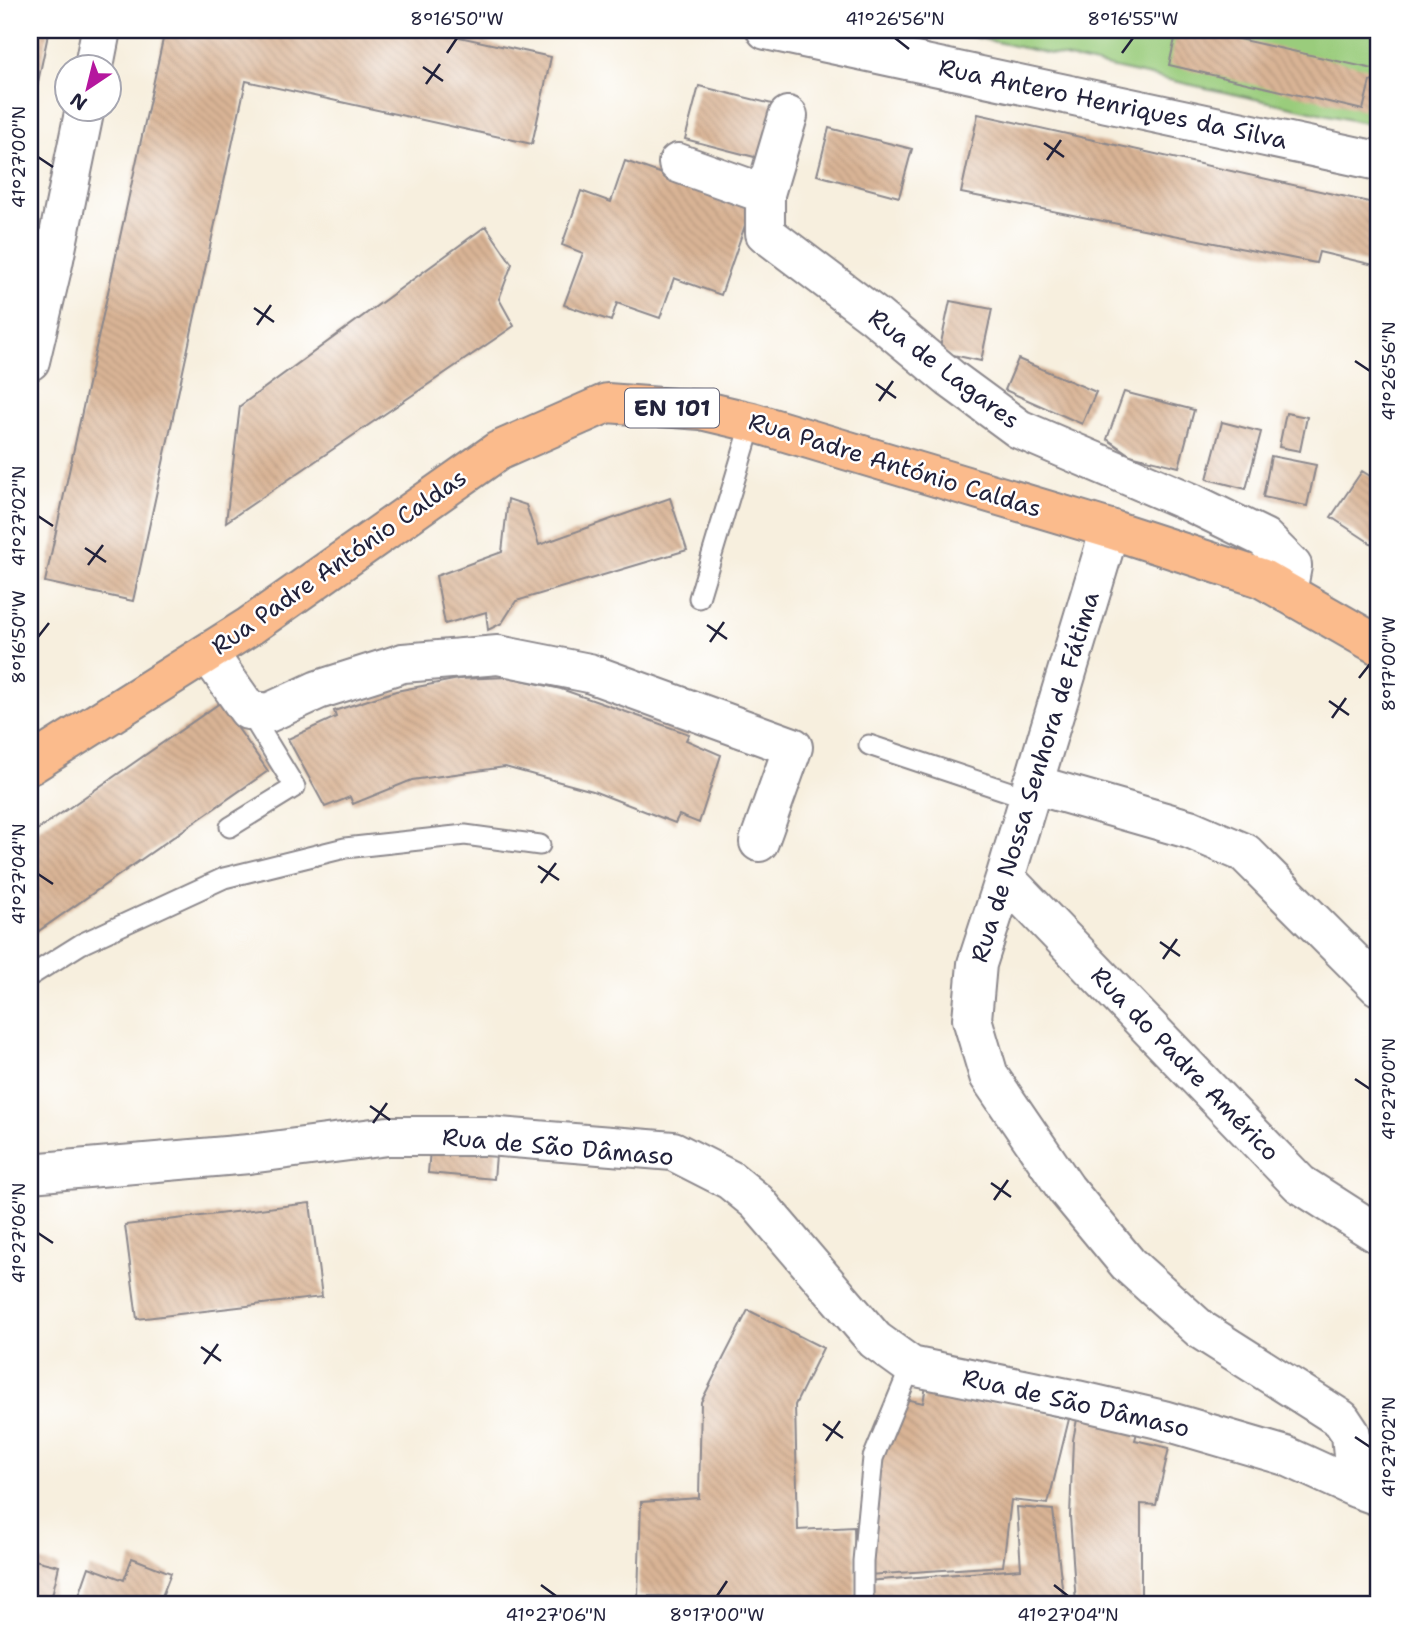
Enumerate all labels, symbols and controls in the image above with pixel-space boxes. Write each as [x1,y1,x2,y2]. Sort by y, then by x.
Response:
text: 8°16'50"W [410,7,504,31]
text: 41°26'56"N [845,7,945,31]
text: 8°16'55"W [1087,7,1179,31]
street label: Rua Antero Henriques da Silva [936,51,1290,157]
north arrow [52,52,122,122]
text: N [65,87,92,116]
text: 41°27'00"N [7,106,31,208]
street label: Rua de Lagares [862,302,1026,436]
text: 41°26'56"N [1377,321,1401,421]
road number: EN 101 [625,388,719,428]
street label: Rua Padre António Caldas [745,405,1045,525]
street label: Rua Padre António Caldas [205,462,473,662]
text: 41°27'02"N [7,465,31,567]
street label: Rua de Nossa Senhora de Fátima [963,588,1107,966]
text: 8°16'50"W [7,590,31,684]
text: 8°17'00"W [1377,616,1401,712]
text: 41°27'04"N [7,823,31,925]
street label: Rua do Padre Américo [1084,960,1286,1168]
text: 41°27'00"N [1377,1038,1401,1140]
street label: Rua de São Dâmaso [441,1121,675,1173]
text: 41°27'06"N [7,1183,31,1284]
street label: Rua de São Dâmaso [959,1361,1193,1445]
text: 41°27'02"N [1377,1396,1401,1498]
text: 41°27'06"N [506,1603,607,1627]
text: 8°17'00"W [669,1603,765,1627]
text: 41°27'04"N [1017,1603,1119,1627]

